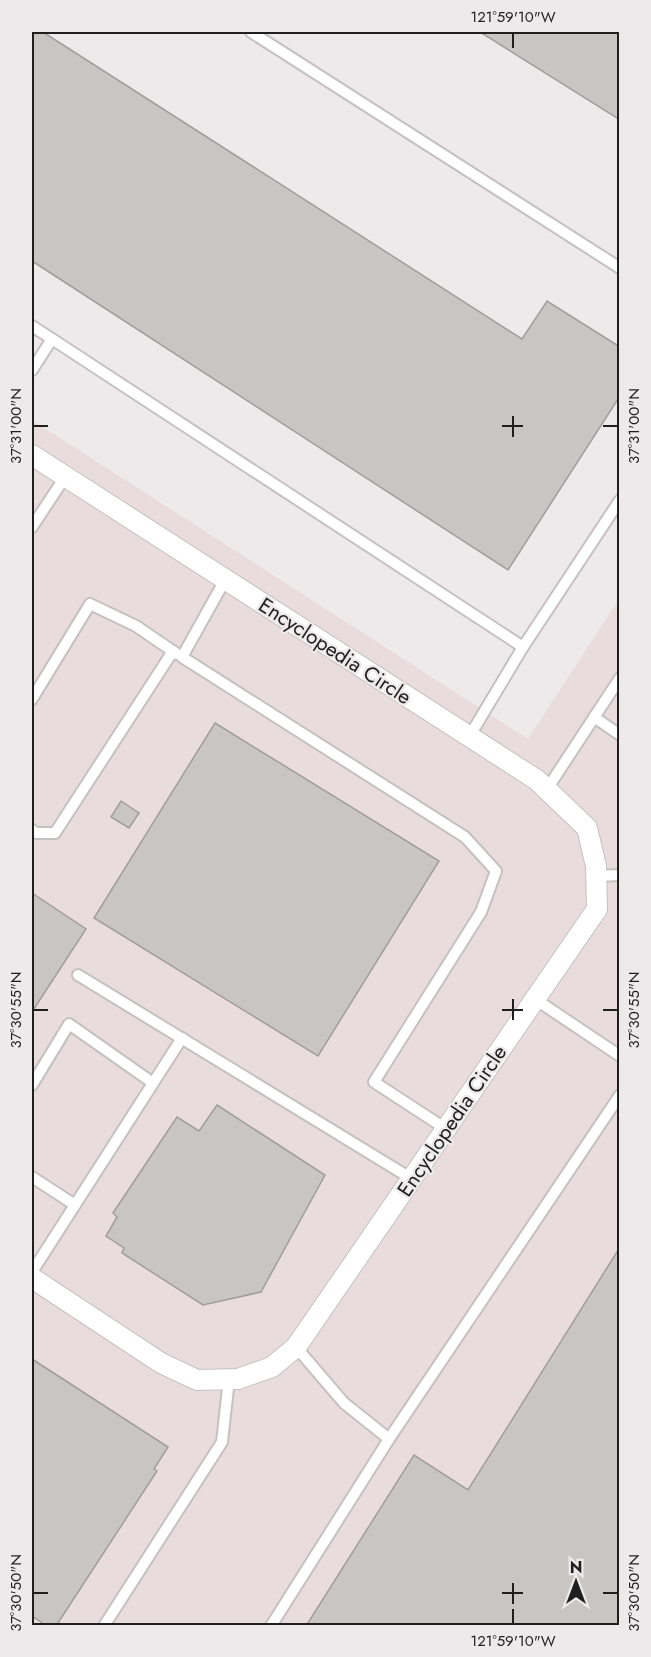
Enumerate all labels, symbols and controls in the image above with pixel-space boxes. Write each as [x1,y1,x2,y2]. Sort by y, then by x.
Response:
text: 121°59'10"W [470,6,556,28]
text: 37°31'00"N [5,388,27,464]
text: 37°31'00"N [623,388,645,464]
street label: Encyclopedia Circle [253,590,418,712]
text: 37°30'55"N [5,972,27,1049]
text: 37°30'55"N [623,972,645,1049]
street label: Encyclopedia Circle [390,1039,514,1203]
north arrow [546,1552,606,1612]
text: 37°30'50"N [5,1554,27,1632]
text: 37°30'50"N [623,1554,645,1632]
text: N [570,1556,582,1579]
text: 121°59'10"W [470,1630,556,1652]

